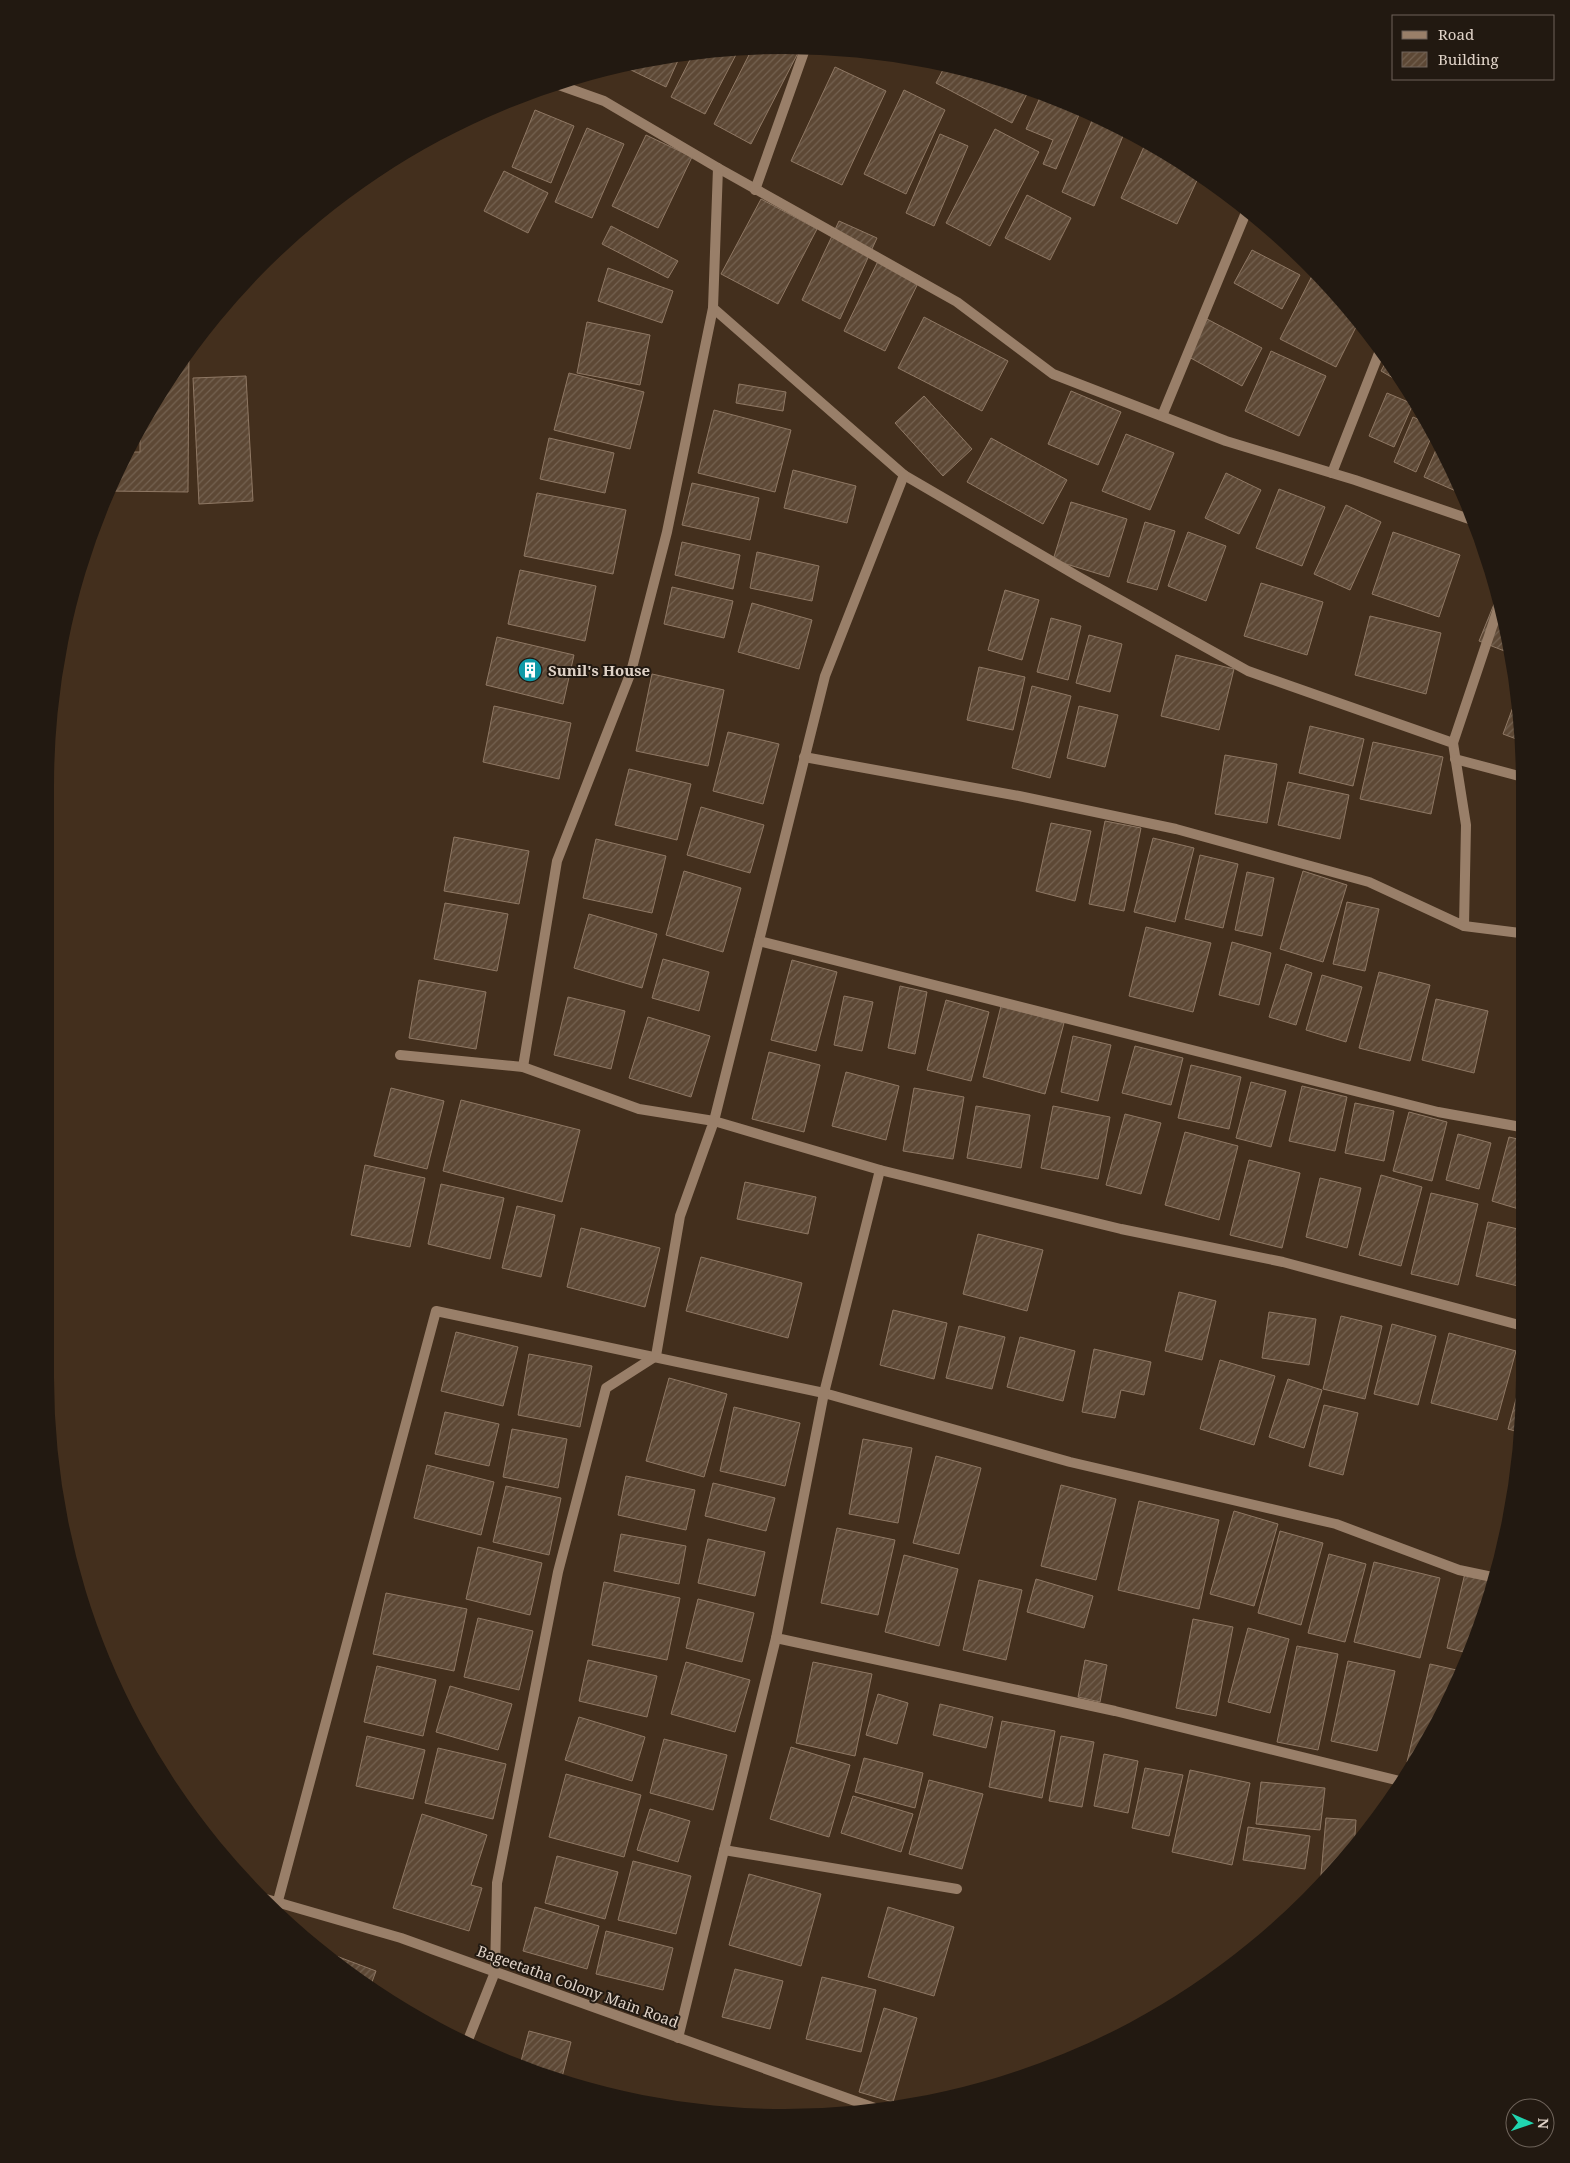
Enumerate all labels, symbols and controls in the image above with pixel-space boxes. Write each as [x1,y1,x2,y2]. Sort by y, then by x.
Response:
legend [1392,15,1555,80]
text: Road [1438,24,1474,44]
text: Building [1438,49,1499,69]
building icon: Sunil's House [517,657,543,683]
place label: Sunil's House [548,660,650,680]
street label: Bageetatha Colony Main Road [474,1940,682,2032]
north arrow [1505,2098,1555,2148]
text: N [1534,2118,1553,2129]

